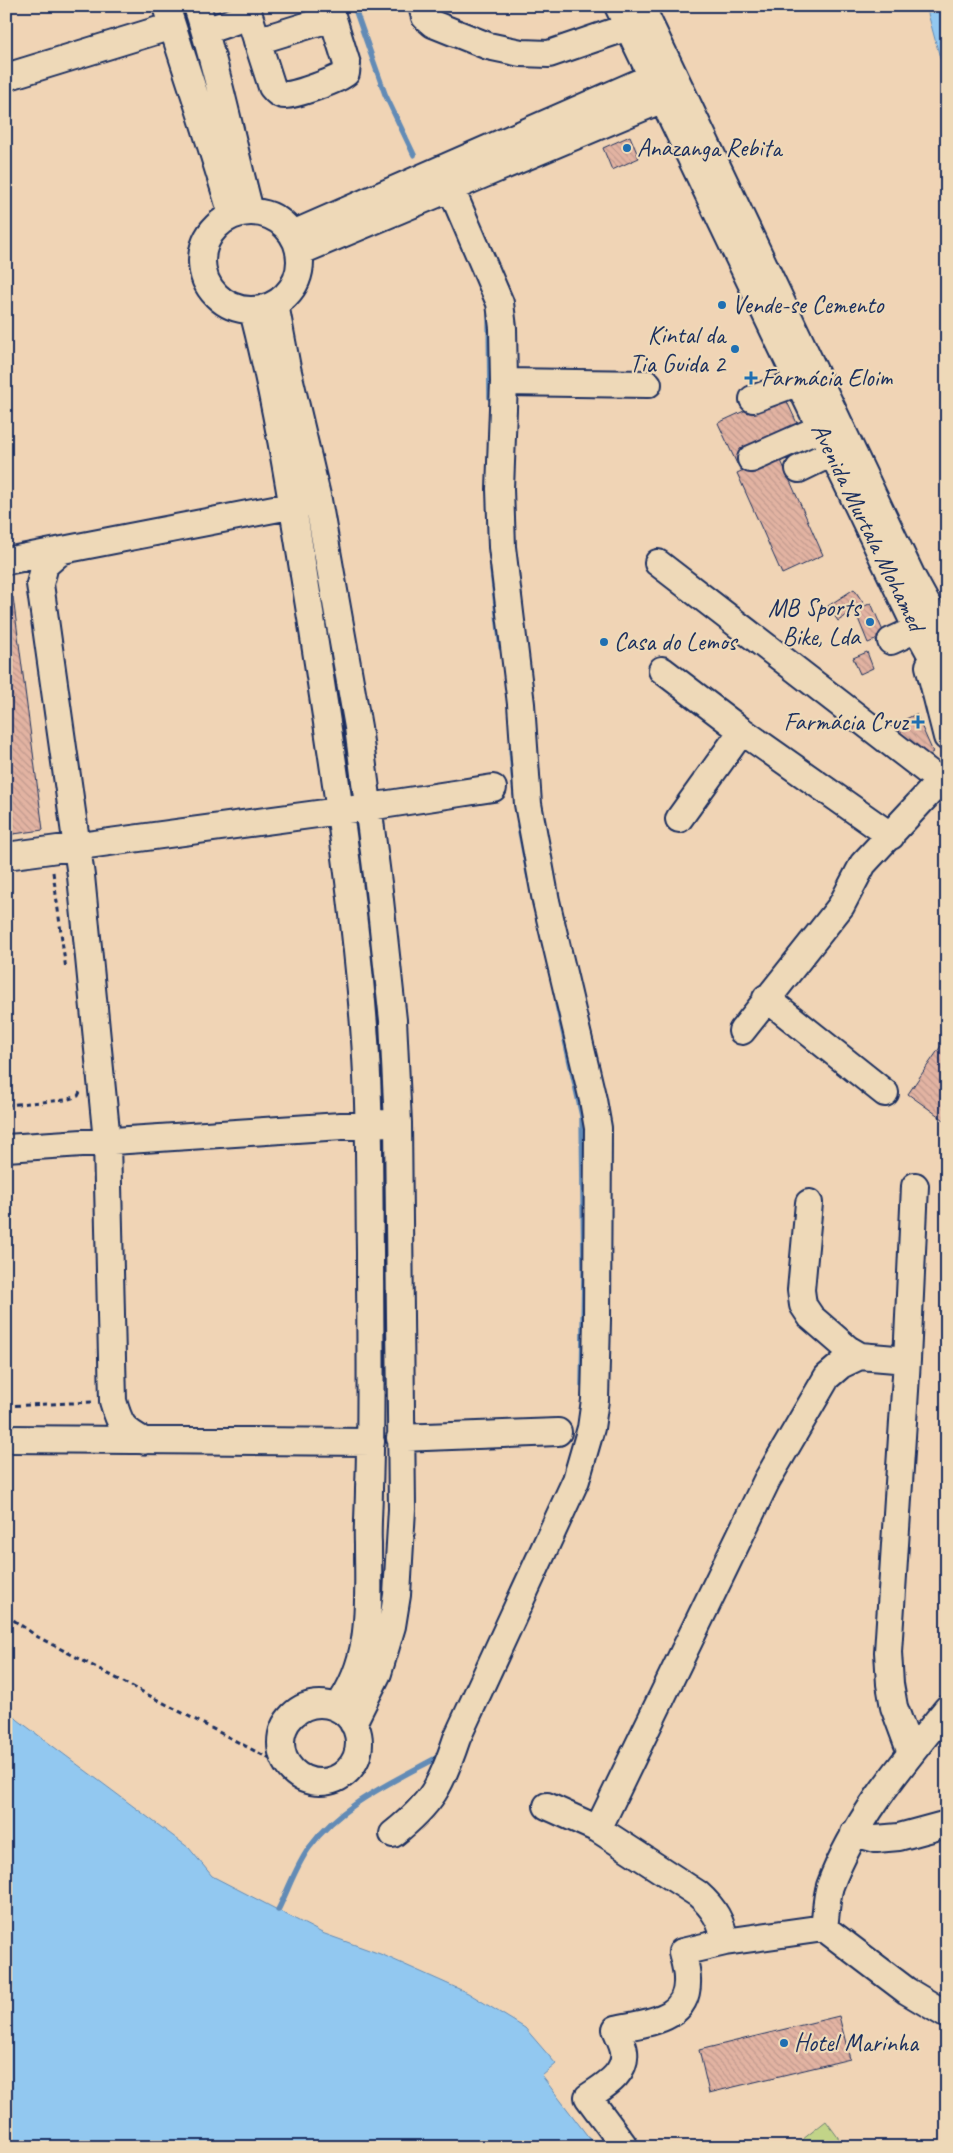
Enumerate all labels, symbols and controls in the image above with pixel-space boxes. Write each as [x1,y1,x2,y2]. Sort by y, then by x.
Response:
place label: Anazanga Rebita [637,132,784,164]
marker: Anazanga Rebita [621,142,633,154]
place label: Vende-se Cemento [732,289,885,321]
marker: Vende-se Cemento [716,299,728,311]
place label: Kintal da Tia Guida 2 [629,319,728,380]
marker: Kintal da Tia Guida 2 [729,343,741,355]
place label: Farmácia Eloim [761,362,893,394]
marker: Farmácia Eloim [745,372,757,384]
street label: Avenida Murtala Mohamed [804,418,934,639]
place label: MB Sports Bike, Lda [768,592,862,653]
marker: MB Sports Bike, Lda [864,616,876,628]
place label: Casa do Lemos [614,626,739,658]
marker: Casa do Lemos [598,636,610,648]
place label: Farmácia Cruz [784,706,910,738]
marker: Farmácia Cruz [912,716,924,728]
place label: Hotel Marinha [794,2027,920,2059]
marker: Hotel Marinha [778,2037,790,2049]

